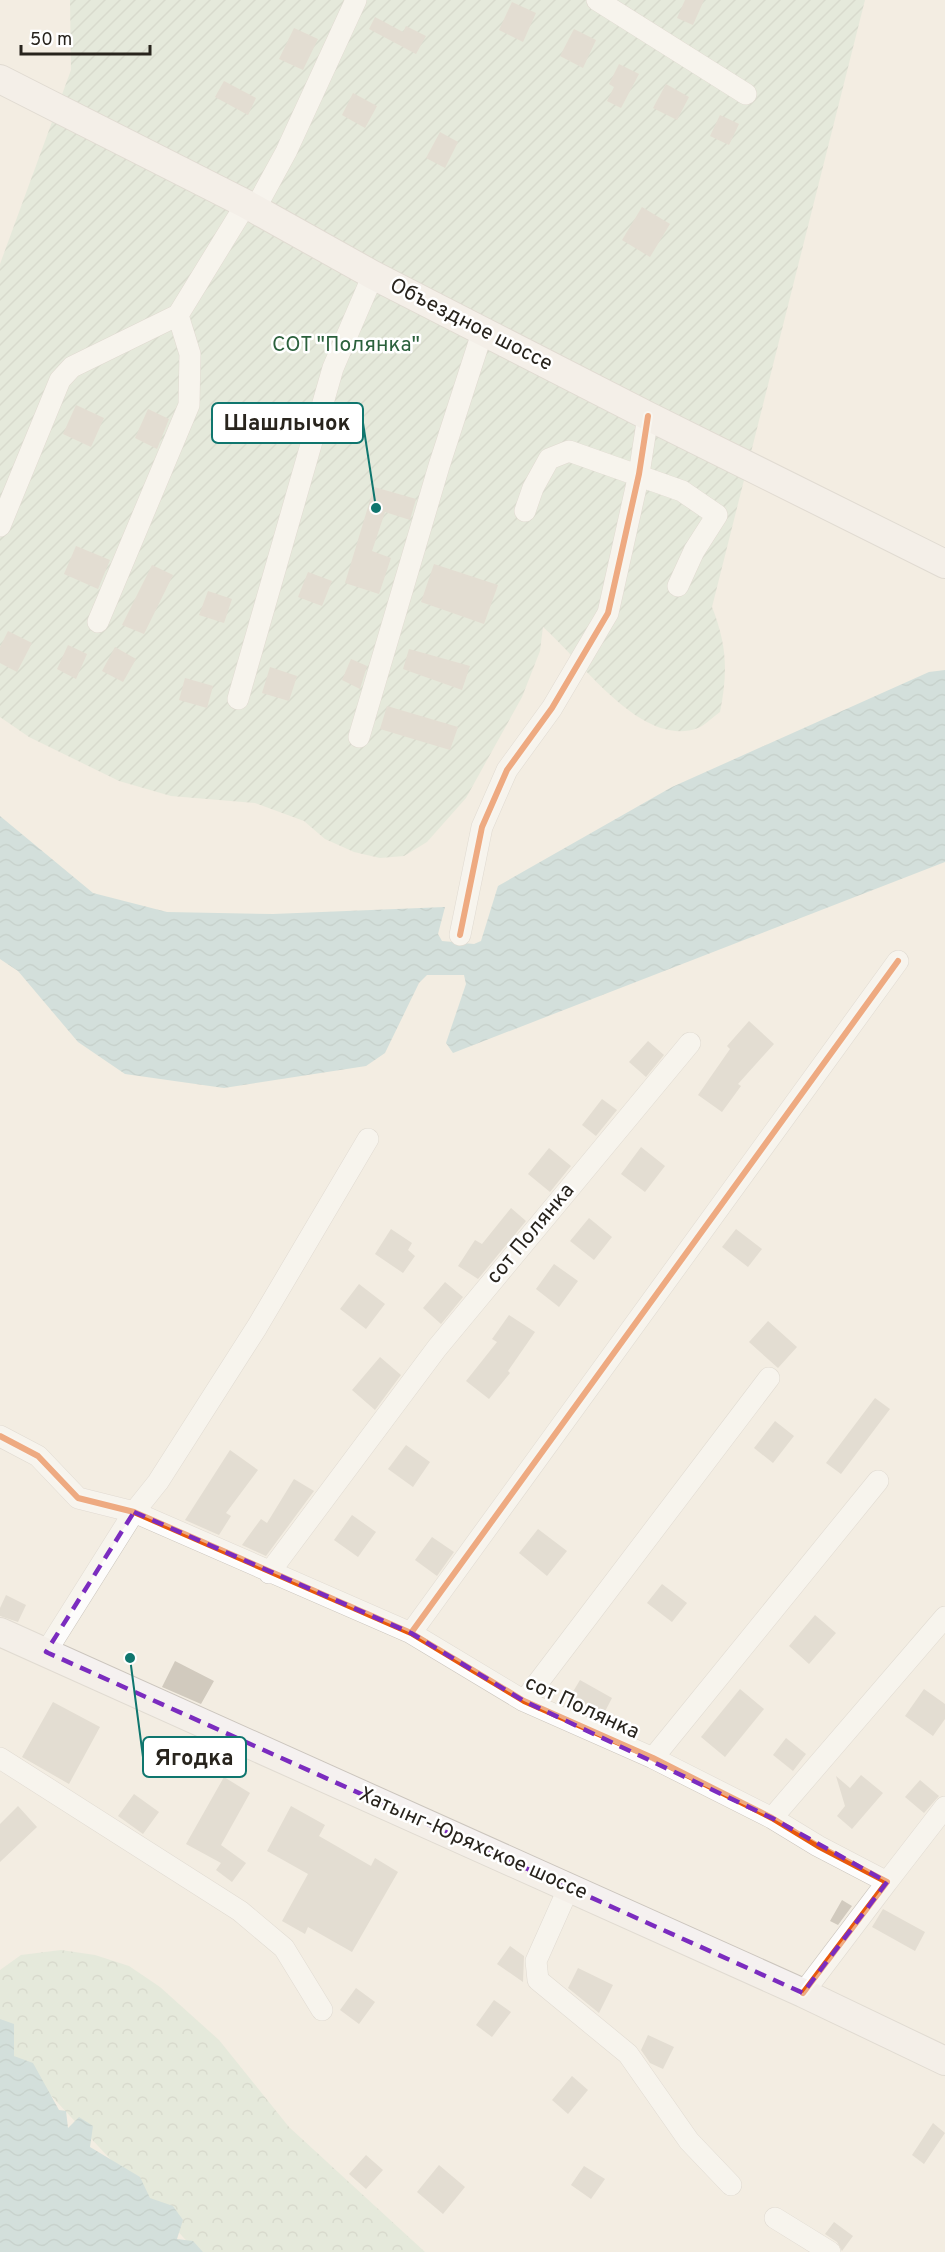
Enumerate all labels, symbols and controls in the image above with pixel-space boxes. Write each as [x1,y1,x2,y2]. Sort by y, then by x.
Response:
scale bar [21,18,150,56]
text: 50 m [30,29,72,52]
street label: Объездное шоссе [385,272,557,378]
park label: СОТ "Полянка" [272,332,420,359]
callout: Шашлычок [212,403,363,443]
text: Шашлычок [224,411,351,438]
street label: сот Полянка [481,1178,581,1290]
street label: сот Полянка [520,1670,644,1746]
callout: Ягодка [143,1737,246,1777]
text: Ягодка [155,1746,233,1773]
street label: Хатынг-Юряхское шоссе [354,1781,592,1907]

